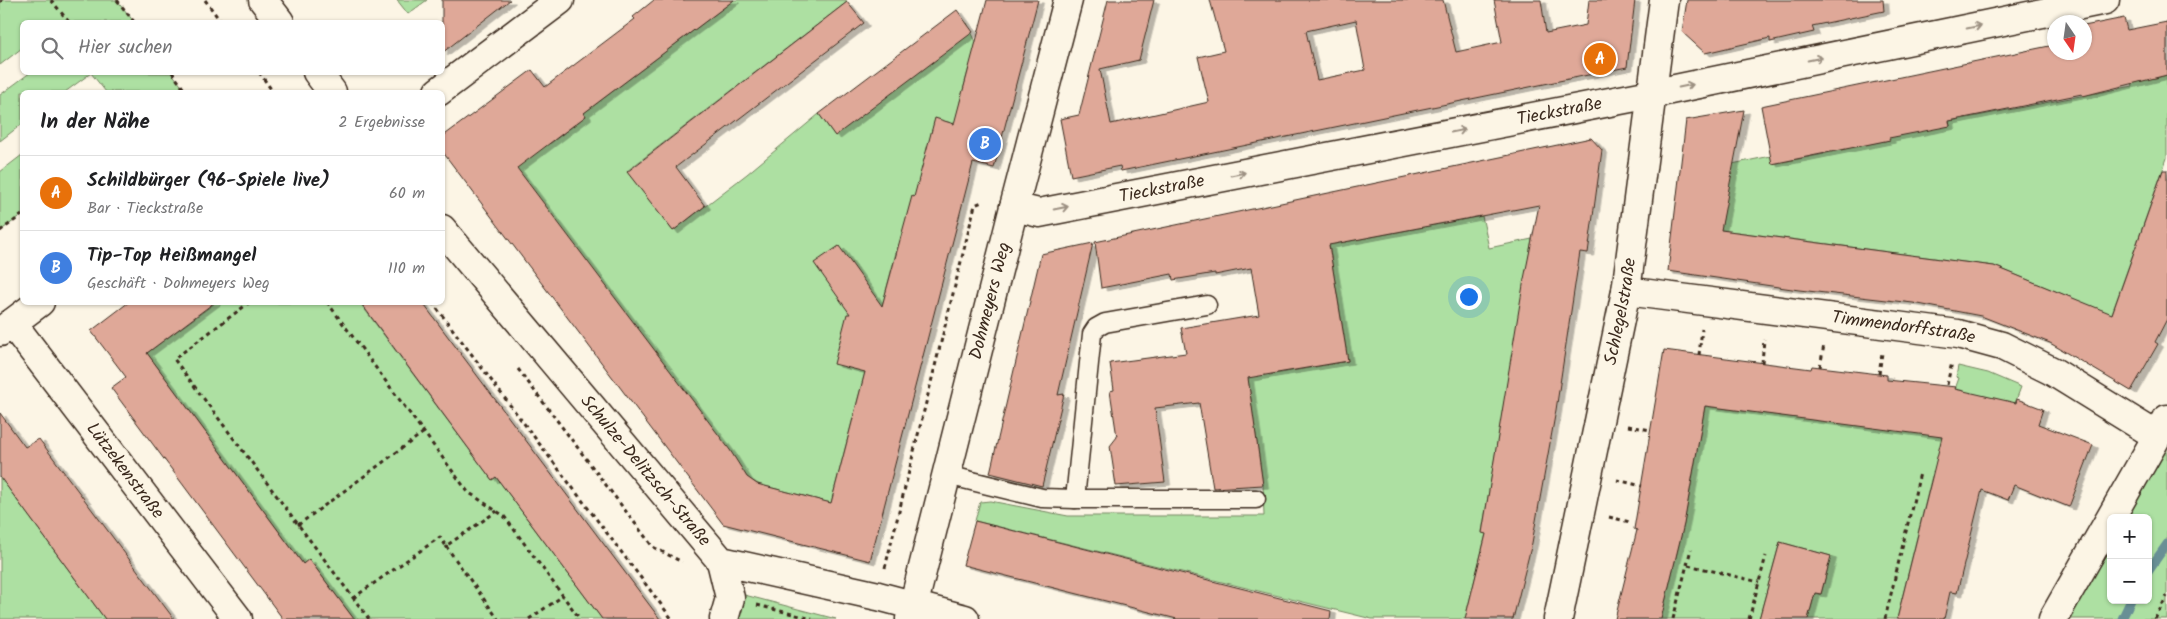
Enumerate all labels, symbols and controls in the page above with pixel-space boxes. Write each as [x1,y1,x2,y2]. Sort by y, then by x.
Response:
north arrow [2047,15,2092,60]
search box [20,20,445,75]
one-way arrow [1966,22,1982,31]
text: Hier suchen [78,33,172,63]
icon: search [38,34,66,62]
pin: A [1584,40,1616,78]
one-way arrow [1807,54,1823,64]
one-way arrow [1678,81,1694,90]
street label: Tieckstraße [1514,89,1605,134]
text: In der Nähe [40,106,150,139]
text: 2 Ergebnisse [338,110,425,135]
pin: B [969,125,1001,163]
one-way arrow [1450,126,1466,136]
text: Schildbürger (96-Spiele live) [87,166,330,196]
street label: Tieckstraße [1117,167,1207,212]
one-way arrow [1230,169,1246,178]
text: A [51,181,61,206]
text: 60 m [389,181,425,206]
text: Bar · Tieckstraße [87,196,203,221]
one-way arrow [1053,203,1069,213]
street label: Dohmeyers Weg [962,239,1019,363]
text: Tip-Top Heißmangel [87,241,256,271]
text: B [51,256,61,281]
text: 110 m [388,256,425,281]
street label: Schlegelstraße [1597,256,1645,368]
text: Geschäft · Dohmeyers Weg [87,271,270,296]
your location [1456,284,1482,310]
street label: Timmendorffstraße [1830,303,1979,353]
street label: Schulze-Delitzsch-Straße [573,388,718,553]
street label: Lützekenstraße [78,416,171,525]
map controls [2107,514,2152,604]
button: + [2107,514,2152,559]
button: − [2107,559,2152,604]

